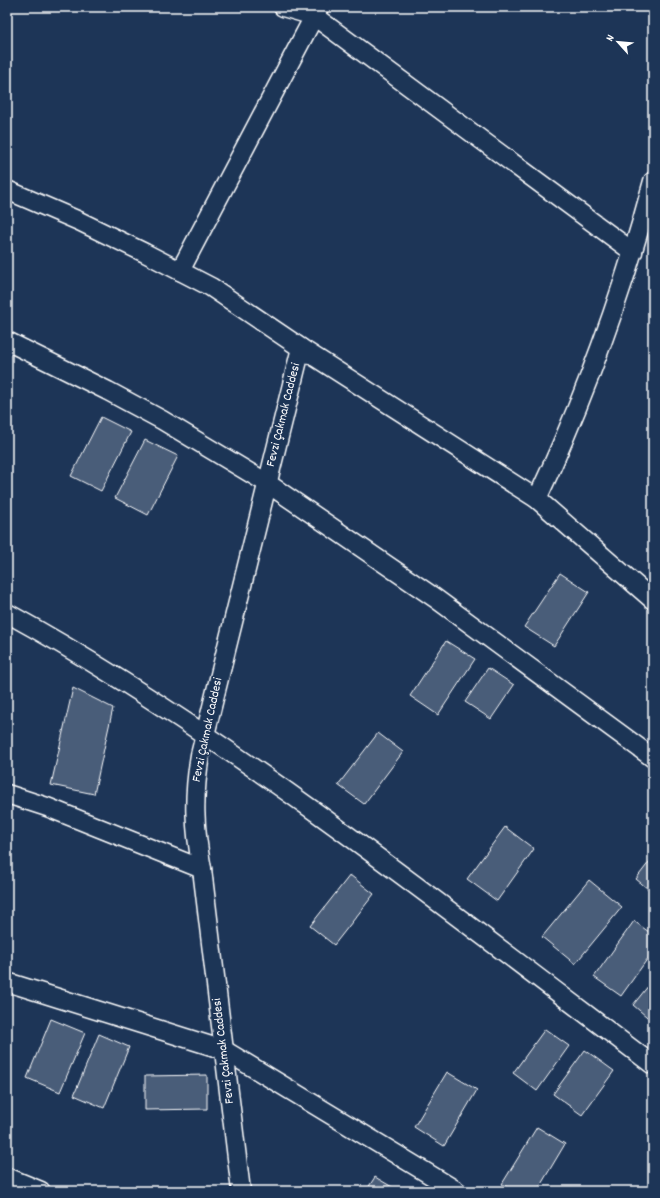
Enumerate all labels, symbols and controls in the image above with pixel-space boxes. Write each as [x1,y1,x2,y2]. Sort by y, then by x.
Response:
north arrow [598,22,638,62]
text: N [603,32,619,44]
street label: Fevzi Çakmak Caddesi [262,361,306,469]
street label: Fevzi Çakmak Caddesi [188,675,228,784]
street label: Fevzi Çakmak Caddesi [208,996,240,1105]

